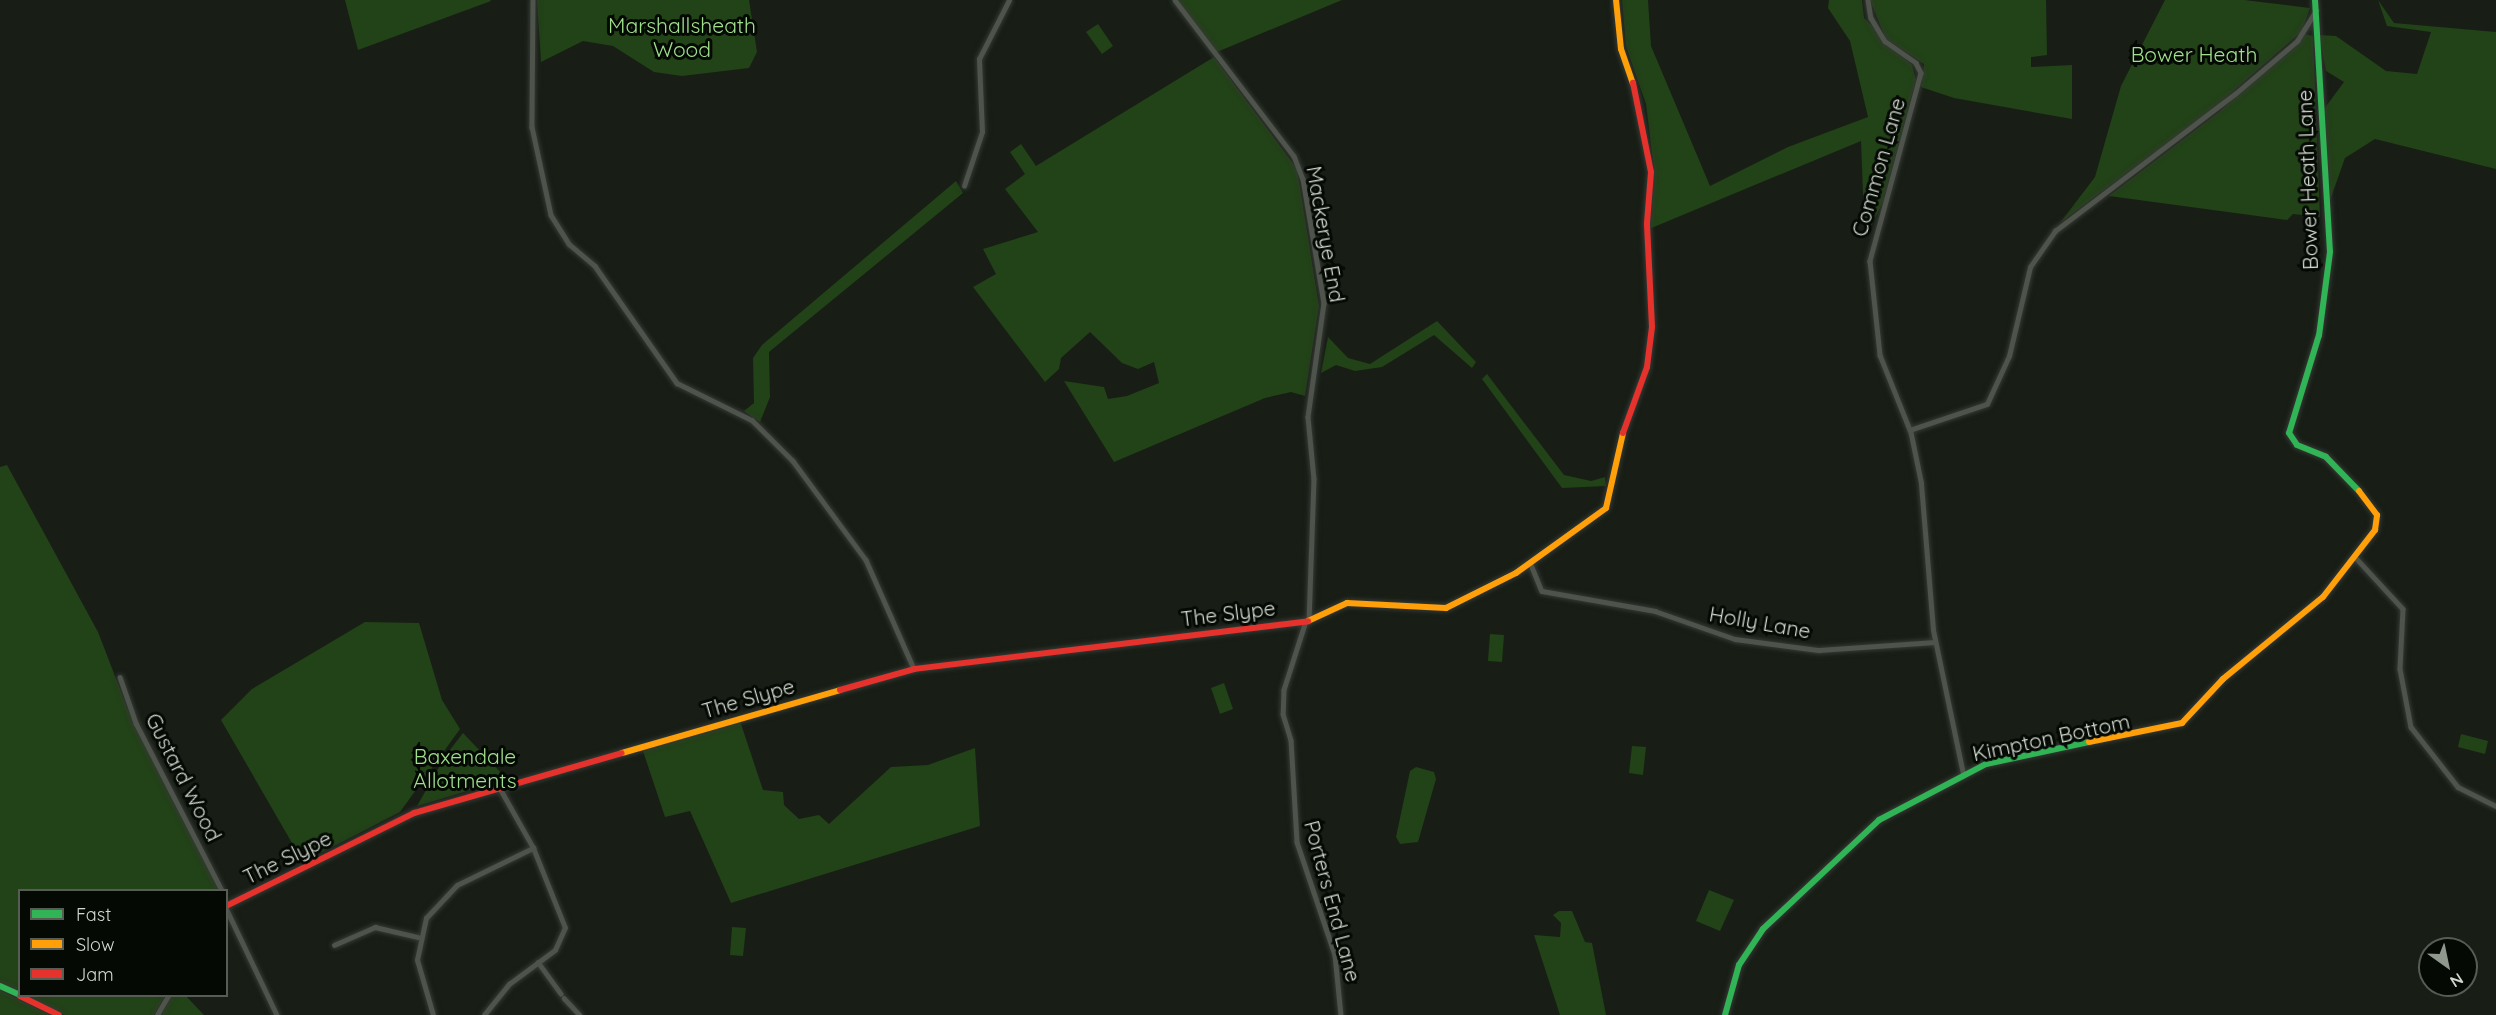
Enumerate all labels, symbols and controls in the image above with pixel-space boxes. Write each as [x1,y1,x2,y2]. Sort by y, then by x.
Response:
park label: Marshallsheath Wood [608,12,756,62]
park label: Bower Heath [2131,41,2257,67]
street label: Bower Heath Lane [2291,89,2323,271]
street label: Common Lane [1846,95,1910,239]
street label: Mackerye End [1302,164,1350,304]
street label: The Slype [1179,595,1277,631]
street label: Holly Lane [1707,601,1813,643]
street label: The Slype [699,673,797,723]
street label: Kimpton Bottom [1970,708,2132,766]
street label: Gustard Wood [141,709,227,845]
park label: Baxendale Allotments [413,743,517,793]
street label: Porters End Lane [1299,818,1367,984]
street label: The Slype [239,825,335,889]
legend [18,889,228,997]
text: Fast [76,903,111,926]
text: Slow [76,933,114,956]
north arrow [2418,937,2478,997]
text: Jam [76,963,114,986]
text: N [2446,969,2467,992]

